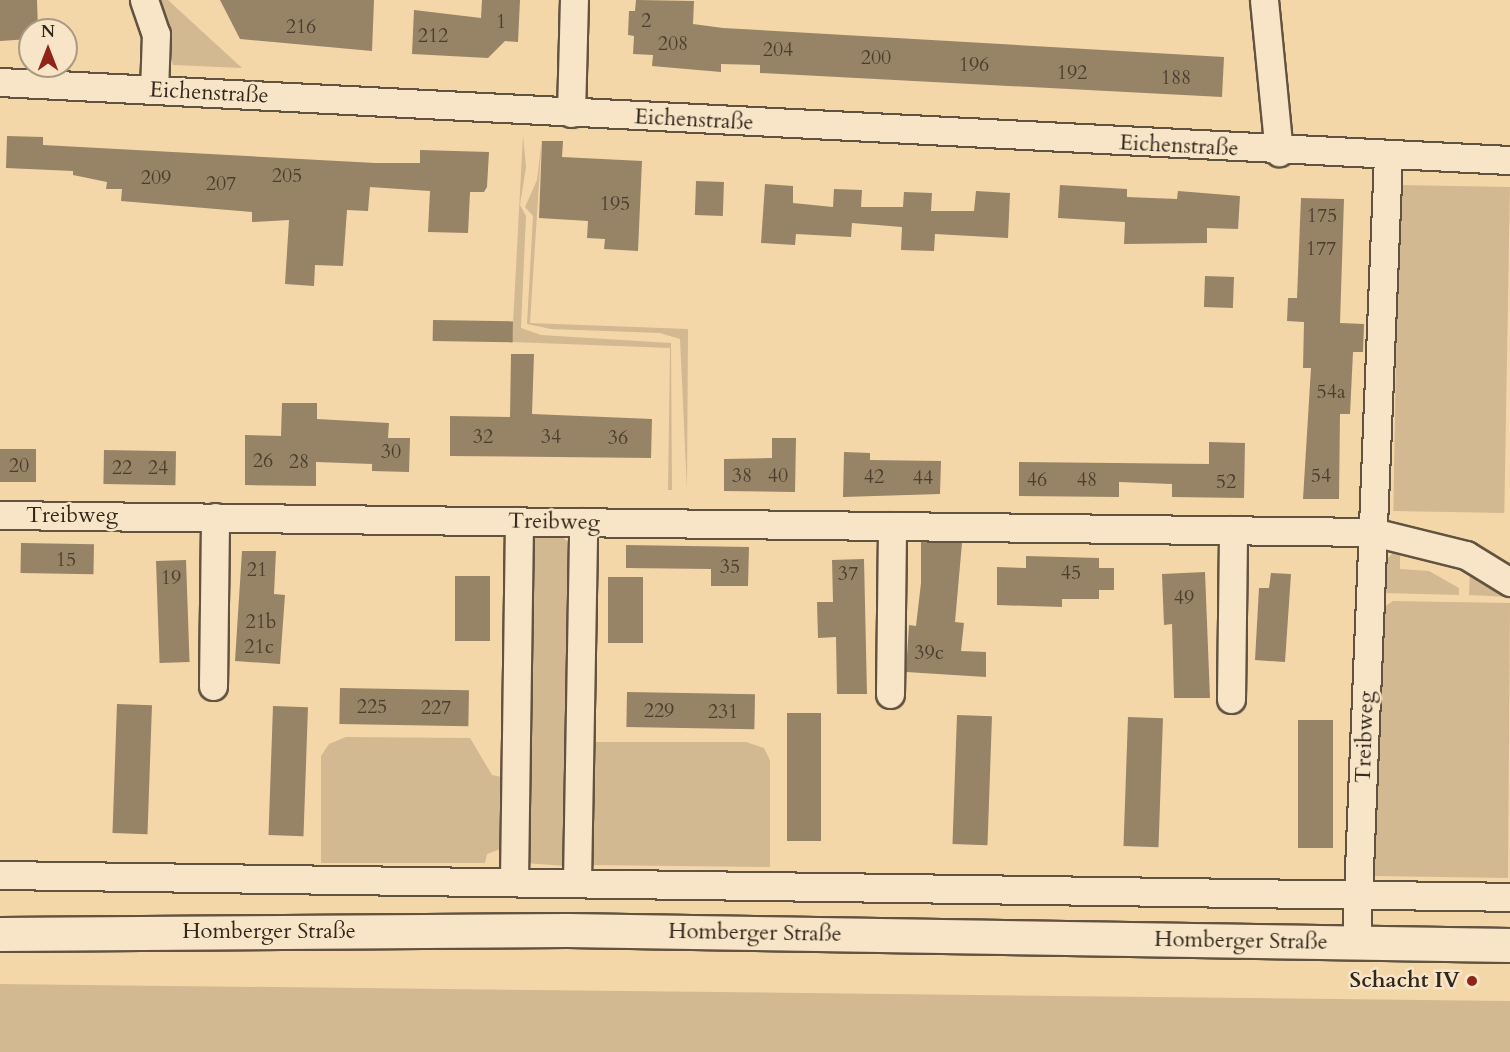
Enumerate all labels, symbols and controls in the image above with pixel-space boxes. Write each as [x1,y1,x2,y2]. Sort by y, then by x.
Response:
house number: 2 [641,8,651,32]
house number: 1 [496,9,506,33]
house number: 216 [286,14,316,38]
north arrow [18,18,78,78]
text: N [41,21,55,43]
house number: 212 [418,23,448,47]
house number: 208 [658,31,688,55]
house number: 204 [763,37,793,61]
house number: 200 [861,45,891,69]
house number: 196 [959,52,989,76]
house number: 192 [1057,60,1087,84]
house number: 188 [1161,65,1191,89]
street label: Eichenstraße [149,77,269,109]
street label: Eichenstraße [634,104,754,136]
street label: Eichenstraße [1119,130,1239,162]
house number: 205 [272,163,302,187]
house number: 209 [141,165,171,189]
house number: 207 [206,171,236,195]
house number: 195 [600,191,630,215]
house number: 175 [1307,203,1337,227]
house number: 177 [1306,236,1336,260]
house number: 54a [1316,379,1346,403]
house number: 32 [473,424,493,448]
house number: 34 [541,424,561,448]
house number: 36 [608,425,628,449]
house number: 30 [381,439,401,463]
house number: 26 [253,448,273,472]
house number: 28 [289,449,309,473]
house number: 20 [9,453,29,477]
house number: 22 [112,455,132,479]
house number: 24 [148,455,168,479]
house number: 38 [732,463,752,487]
house number: 40 [768,463,788,487]
house number: 54 [1311,463,1331,487]
house number: 42 [864,464,884,488]
house number: 44 [913,465,933,489]
house number: 46 [1027,467,1047,491]
house number: 48 [1077,467,1097,491]
house number: 52 [1216,469,1236,493]
street label: Treibweg [26,503,118,529]
street label: Treibweg [508,508,600,536]
house number: 15 [56,547,76,571]
house number: 35 [720,554,740,578]
house number: 21 [247,557,267,581]
house number: 45 [1061,560,1081,584]
house number: 37 [838,561,858,585]
house number: 19 [161,565,181,589]
house number: 49 [1174,585,1194,609]
house number: 21b [245,609,277,633]
house number: 21c [244,634,274,658]
house number: 39c [914,640,944,664]
street label: Treibweg [1350,691,1380,783]
house number: 225 [357,694,387,718]
house number: 227 [421,695,451,719]
house number: 229 [644,698,674,722]
house number: 231 [708,699,738,723]
street label: Homberger Straße [668,918,842,948]
street label: Homberger Straße [182,919,356,945]
street label: Homberger Straße [1154,926,1328,956]
place label: Schacht IV [1349,968,1460,994]
marker: Schacht IV [1465,974,1479,988]

